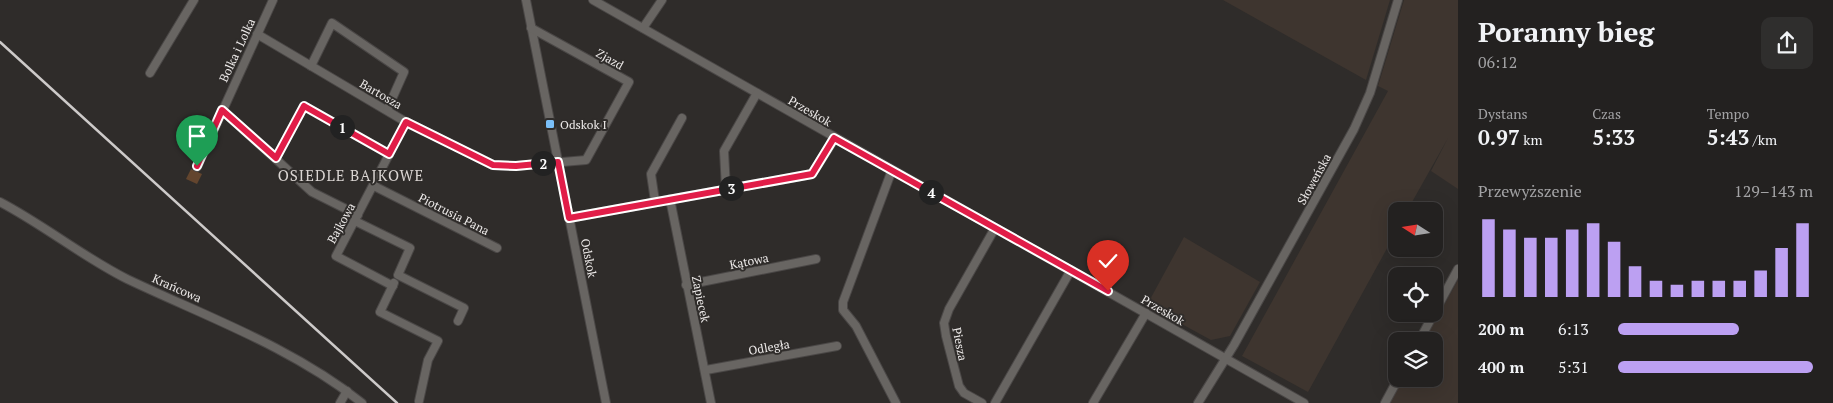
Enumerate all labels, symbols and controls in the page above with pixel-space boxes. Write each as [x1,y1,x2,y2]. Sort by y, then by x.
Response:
text: Poranny bieg [1478,13,1654,50]
street label: Bolka i Lolka [216,16,258,84]
button: share [1761,17,1813,69]
street label: Zjazd [594,45,627,73]
text: 06:12 [1478,51,1517,73]
street label: Bartosza [357,76,405,112]
street label: Przeskok [786,93,835,130]
text: Dystans [1478,104,1528,123]
text: Czas [1592,104,1621,123]
text: Tempo [1707,104,1749,123]
pin: 1 [330,114,354,140]
pin [176,115,218,166]
place label: Odskok I [560,117,607,132]
text: 1 [339,118,346,137]
marker: Odskok I [544,118,556,130]
icon: arrive [183,122,211,150]
text: 0.97 [1478,123,1520,151]
text: 5:33 [1592,123,1635,151]
text: 5:43 [1707,123,1749,151]
text: km [1520,130,1543,149]
text: /km [1749,130,1777,149]
pin: 2 [530,150,556,176]
street label: Słoweńska [1294,151,1334,207]
text: 2 [540,154,547,173]
district label: OSIEDLE BAJKOWE [278,165,424,185]
pin: 3 [718,176,744,200]
text: 3 [728,179,735,198]
pin: 4 [918,180,944,204]
text: Przewyższenie [1478,180,1582,202]
text: 129–143 m [1734,180,1813,202]
text: 4 [928,183,935,202]
street label: Piotrusia Pana [416,190,492,238]
street label: Bajkowa [324,200,358,246]
north arrow [1388,202,1442,258]
map controls [1388,202,1443,387]
street label: Odskok [578,237,600,280]
pin [1087,240,1129,291]
icon: check [1094,247,1122,275]
street label: Kątowa [728,250,770,272]
button: locate [1388,267,1443,322]
street label: Krańcowa [150,271,204,305]
street label: Zapiecek [689,274,713,325]
street label: Przeskok [1139,292,1188,329]
text: 200 m [1478,318,1524,340]
text: 6:13 [1558,318,1589,340]
street label: Piesza [949,326,971,362]
button: layers [1388,332,1443,387]
street label: Odległa [747,336,791,358]
text: 400 m [1478,356,1524,378]
text: 5:31 [1558,356,1589,378]

